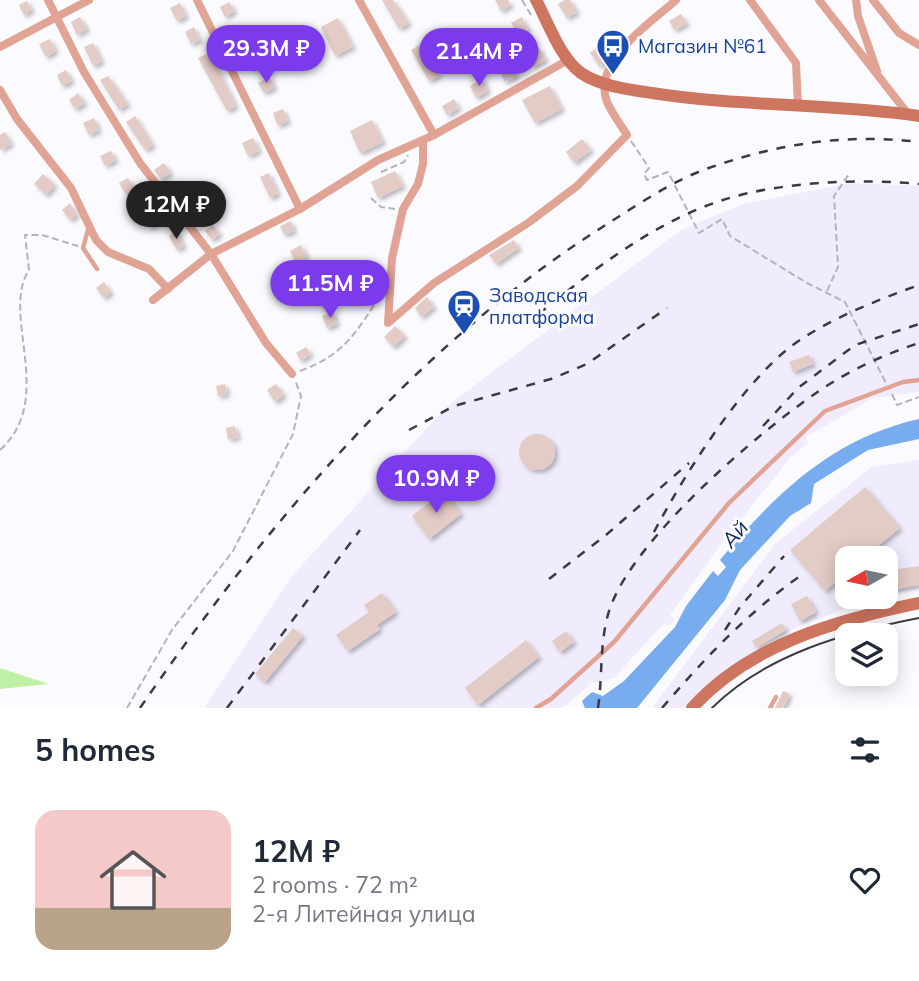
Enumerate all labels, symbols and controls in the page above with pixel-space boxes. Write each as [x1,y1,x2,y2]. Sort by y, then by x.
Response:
pin: 29.3M ₽ [201,25,331,85]
bus stop icon: Магазин №61 [594,27,632,76]
pin: 21.4M ₽ [414,28,544,88]
text: 29.3M ₽ [222,33,310,62]
place label: Магазин №61 [638,34,767,58]
text: 21.4M ₽ [435,36,523,65]
pin: 12M ₽ [127,182,225,241]
text: 12M ₽ [142,189,210,218]
pin: 11.5M ₽ [265,260,395,320]
text: 11.5M ₽ [286,268,374,297]
place label: Заводская платформа [489,283,594,329]
station icon: Заводская платформа [445,287,483,336]
pin: 10.9M ₽ [371,456,501,515]
text: 10.9M ₽ [392,463,480,492]
water label: Ай [715,514,753,553]
north arrow [835,546,898,609]
map controls [835,546,898,686]
button: layers [835,623,898,686]
text: 5 homes [35,731,156,769]
icon: filters [846,731,884,769]
text: 12M ₽ [252,832,340,870]
icon: home [91,838,175,922]
icon: heart [846,861,884,899]
text: 2 rooms · 72 m² [252,870,418,899]
text: 2-я Литейная улица [252,899,476,928]

